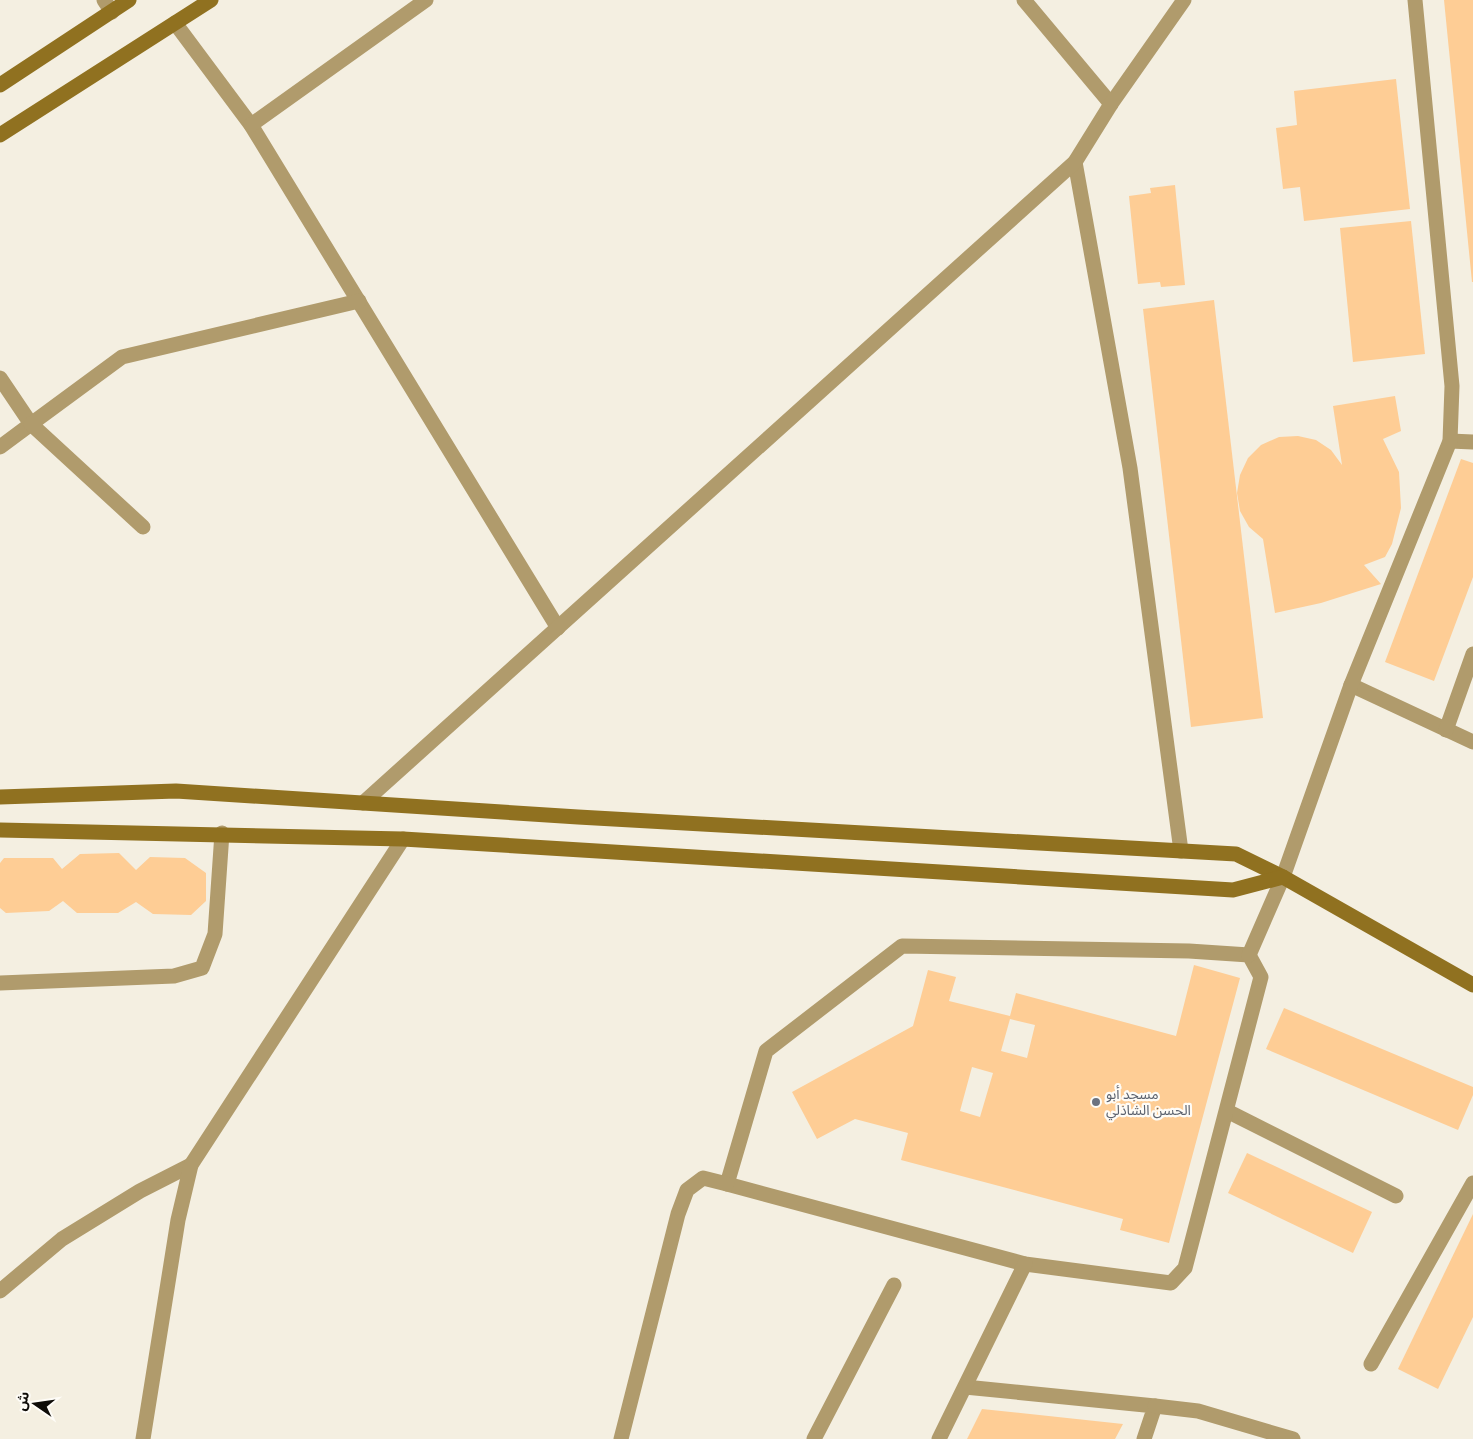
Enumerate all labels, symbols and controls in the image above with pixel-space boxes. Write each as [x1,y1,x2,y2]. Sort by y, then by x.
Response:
place label: مسجد أبو الحسن الشاذلي [1106,1085,1191,1121]
marker: مسجد أبو الحسن الشاذلي [1090,1096,1102,1108]
north arrow [10,1379,60,1429]
text: ش [11,1390,33,1412]

